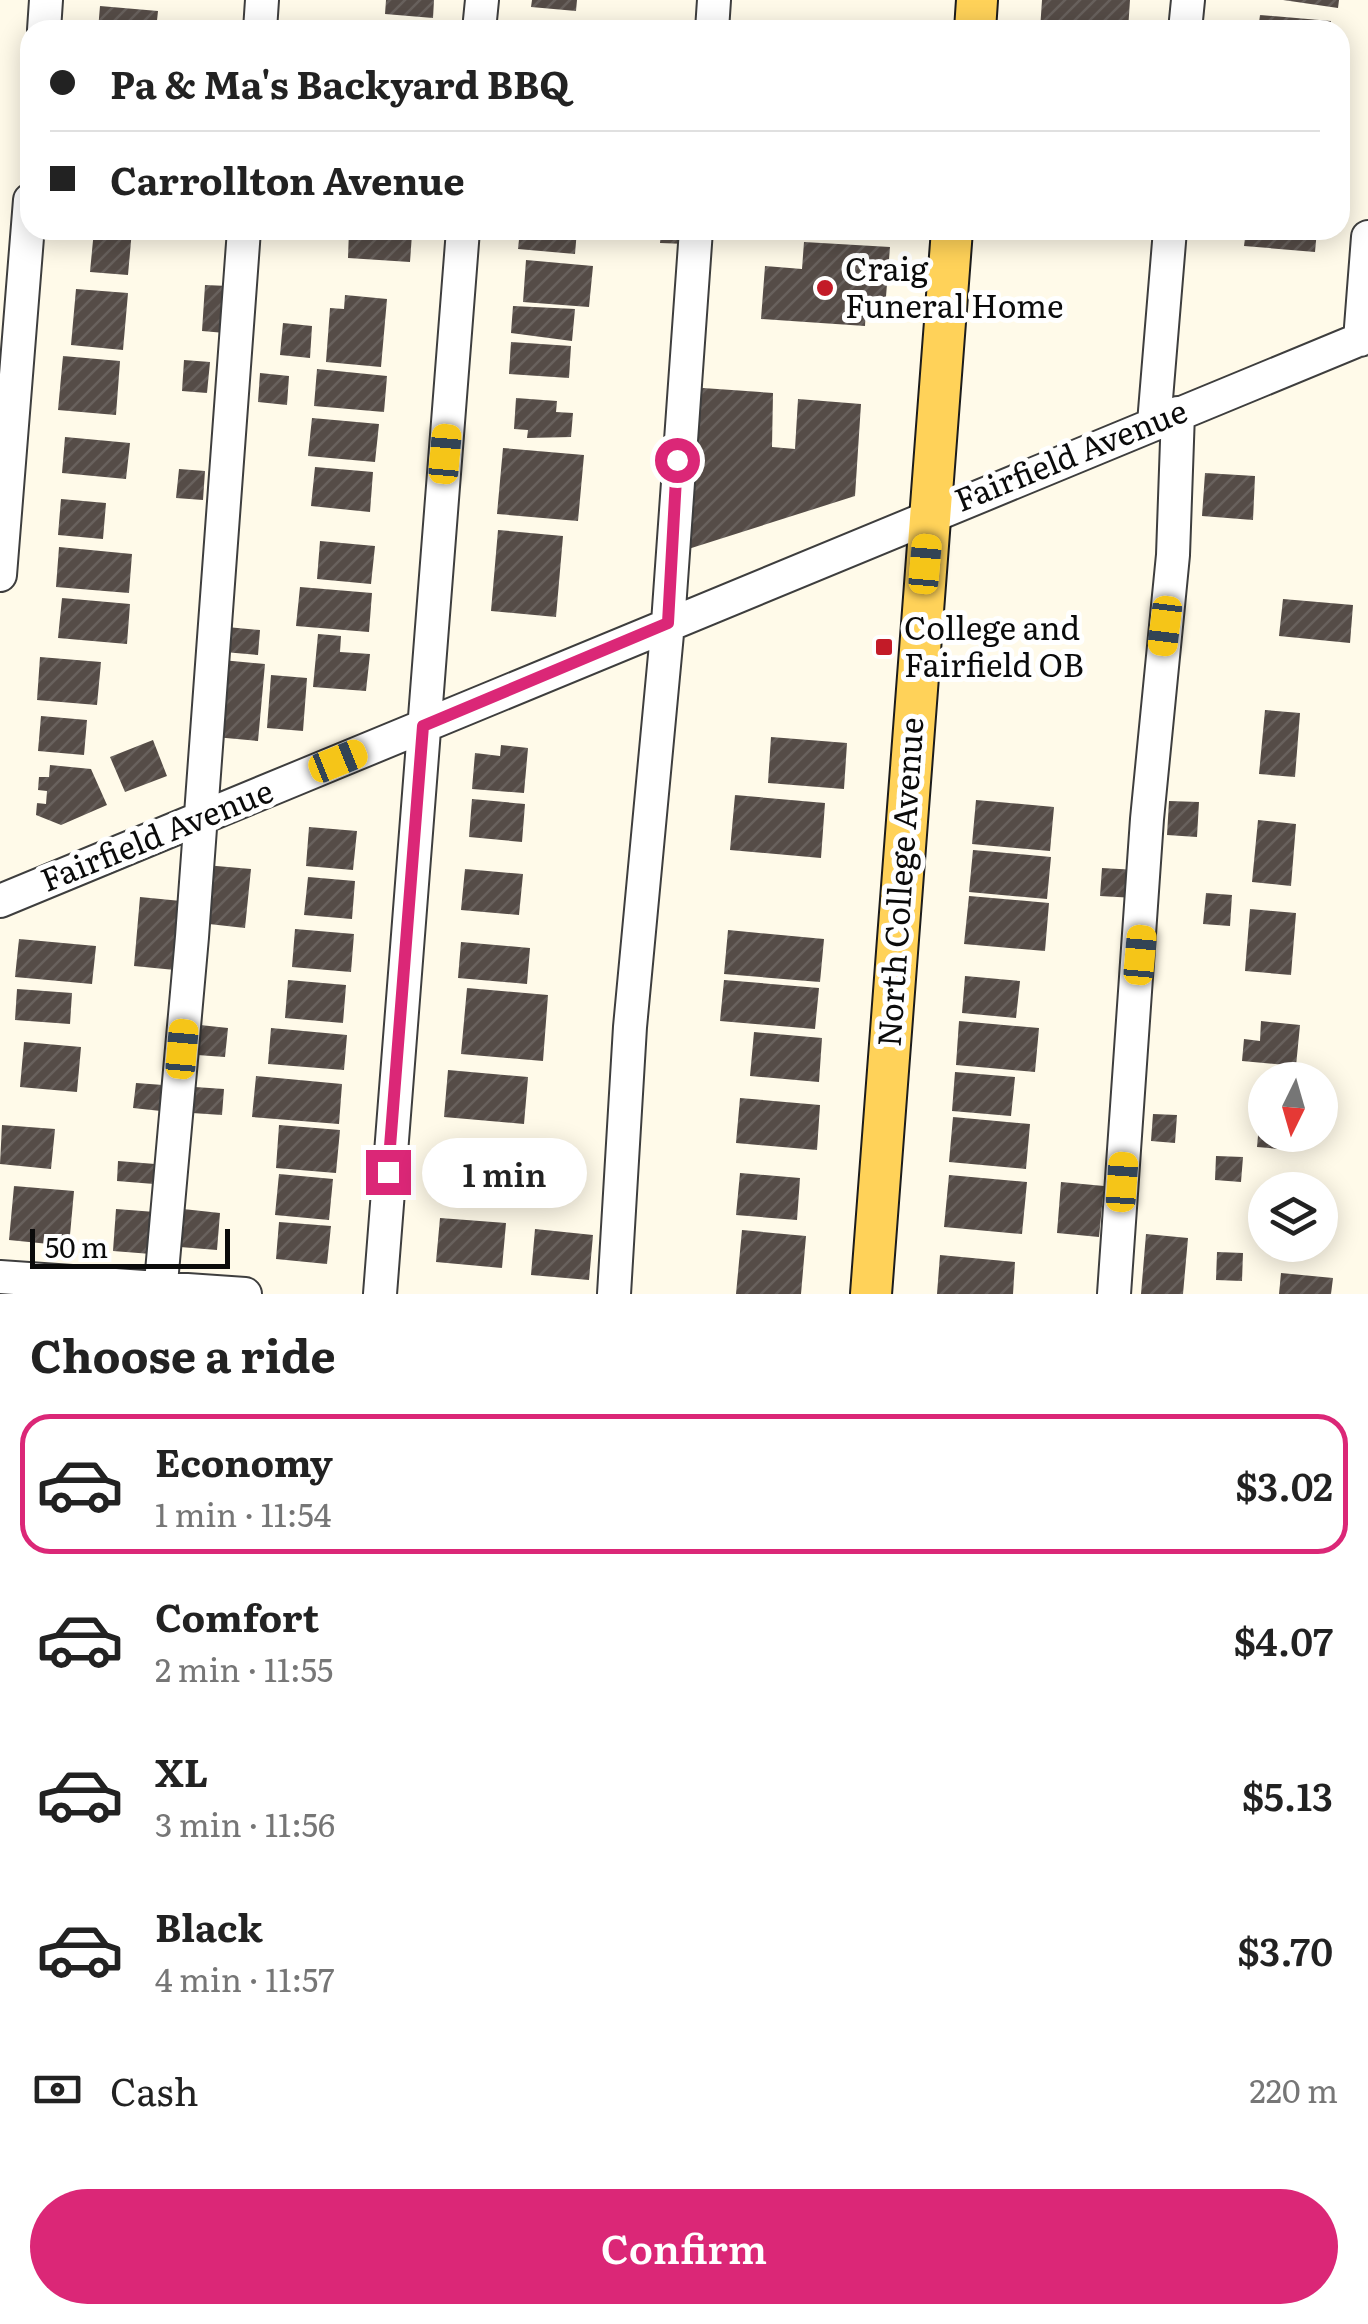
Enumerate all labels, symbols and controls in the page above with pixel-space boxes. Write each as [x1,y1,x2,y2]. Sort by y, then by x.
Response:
text: Pa & Ma's Backyard BBQ [110,54,569,111]
text: Carrollton Avenue [110,150,465,207]
place label: Craig Funeral Home [845,243,1064,328]
marker: Craig Funeral Home [814,277,836,299]
street label: Fairfield Avenue [946,385,1193,522]
car [427,423,463,485]
route start [655,438,700,483]
car [907,533,943,595]
car [1146,594,1184,658]
place label: College and Fairfield OB [904,602,1084,687]
marker: College and Fairfield OB [873,636,895,658]
street label: North College Avenue [863,715,933,1048]
car [305,736,371,786]
street label: Fairfield Avenue [32,765,279,902]
car [1122,924,1158,986]
car [164,1018,200,1080]
north arrow [1248,1062,1338,1152]
map controls [1248,1062,1338,1262]
callout: 1 min [423,1137,588,1207]
text: 1 min [462,1149,547,1197]
route end [366,1150,411,1195]
car [1105,1151,1139,1213]
button: layers [1248,1172,1338,1262]
scale bar [30,1224,230,1268]
text: 50 m [45,1225,108,1267]
text: Choose a ride [30,1320,336,1387]
text: Economy [155,1432,333,1489]
icon: car [35,1439,125,1529]
text: $3.02 [1235,1456,1333,1513]
text: 1 min · 11:54 [155,1489,331,1537]
text: Comfort [155,1587,319,1644]
icon: car [35,1594,125,1684]
text: $4.07 [1233,1611,1333,1668]
text: 2 min · 11:55 [155,1644,333,1692]
text: XL [155,1742,208,1799]
icon: car [35,1749,125,1839]
text: $5.13 [1242,1766,1333,1823]
text: 3 min · 11:56 [155,1799,335,1847]
text: Black [155,1897,263,1954]
icon: car [35,1904,125,1994]
text: $3.70 [1237,1921,1333,1978]
text: 4 min · 11:57 [155,1954,334,2002]
text: Cash [110,2061,199,2118]
icon: cash [30,2062,85,2117]
text: 220 m [1250,2065,1338,2113]
button: Confirm [30,2189,1338,2304]

